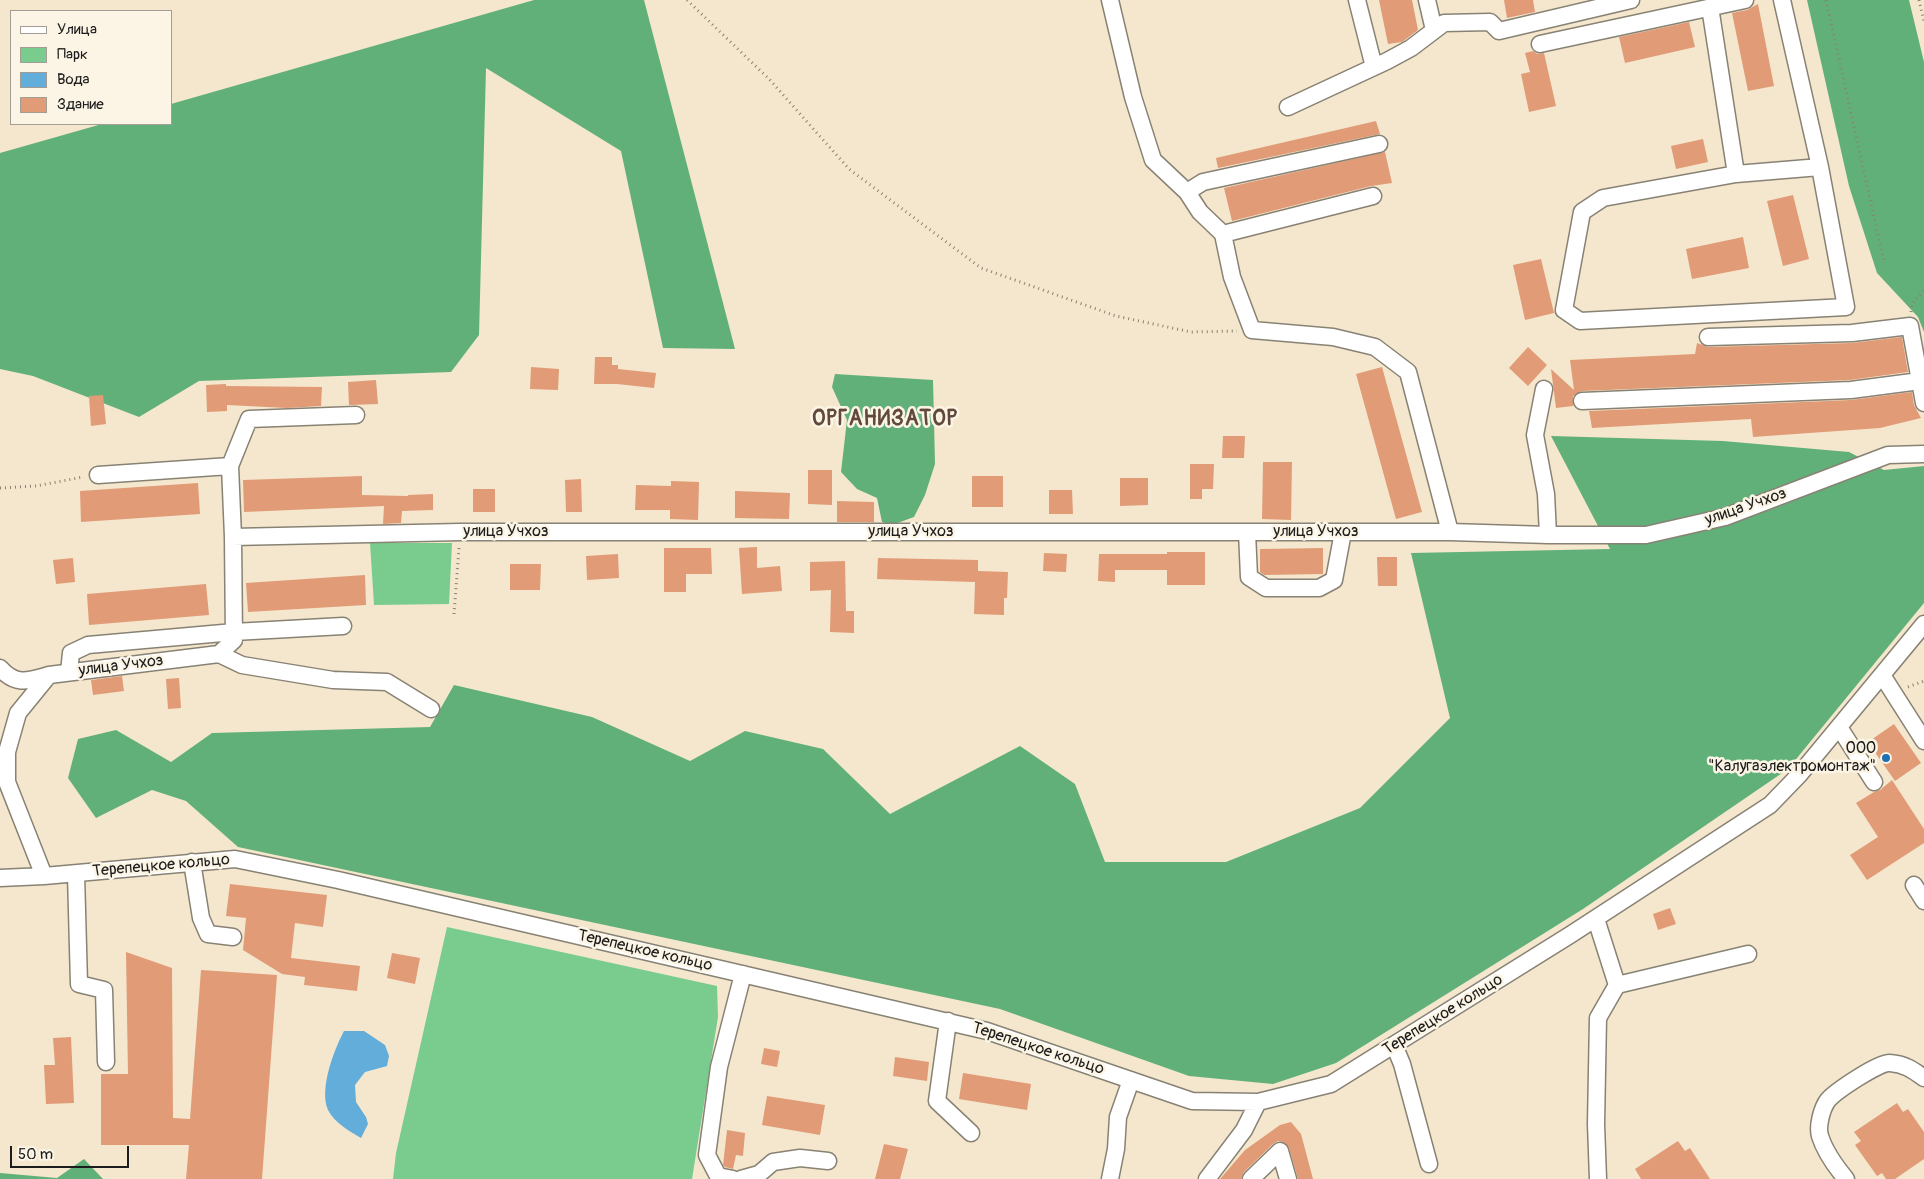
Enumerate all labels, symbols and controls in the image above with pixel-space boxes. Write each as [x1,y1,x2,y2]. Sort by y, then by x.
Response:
legend [10,10,172,125]
text: Улица [57,20,97,39]
text: Парк [57,45,88,64]
text: Вода [57,70,90,89]
text: Здание [57,95,104,114]
district label: ОРГАНИЗАТОР [811,407,959,433]
street label: улица Учхоз [1703,484,1789,530]
street label: улица Учхоз [463,522,549,542]
street label: улица Учхоз [868,522,954,542]
street label: улица Учхоз [1273,522,1359,542]
street label: улица Учхоз [77,651,165,681]
place label: ООО "Калугаэлектромонтаж" [1708,739,1876,777]
marker: ООО "Калугаэлектромонтаж" [1880,752,1892,764]
street label: Терепецкое кольцо [92,850,230,882]
street label: Терепецкое кольцо [576,926,714,976]
street label: Терепецкое кольцо [1380,970,1506,1060]
street label: Терепецкое кольцо [970,1019,1106,1079]
scale bar [12,1136,131,1168]
text: 50 m [18,1145,53,1164]

